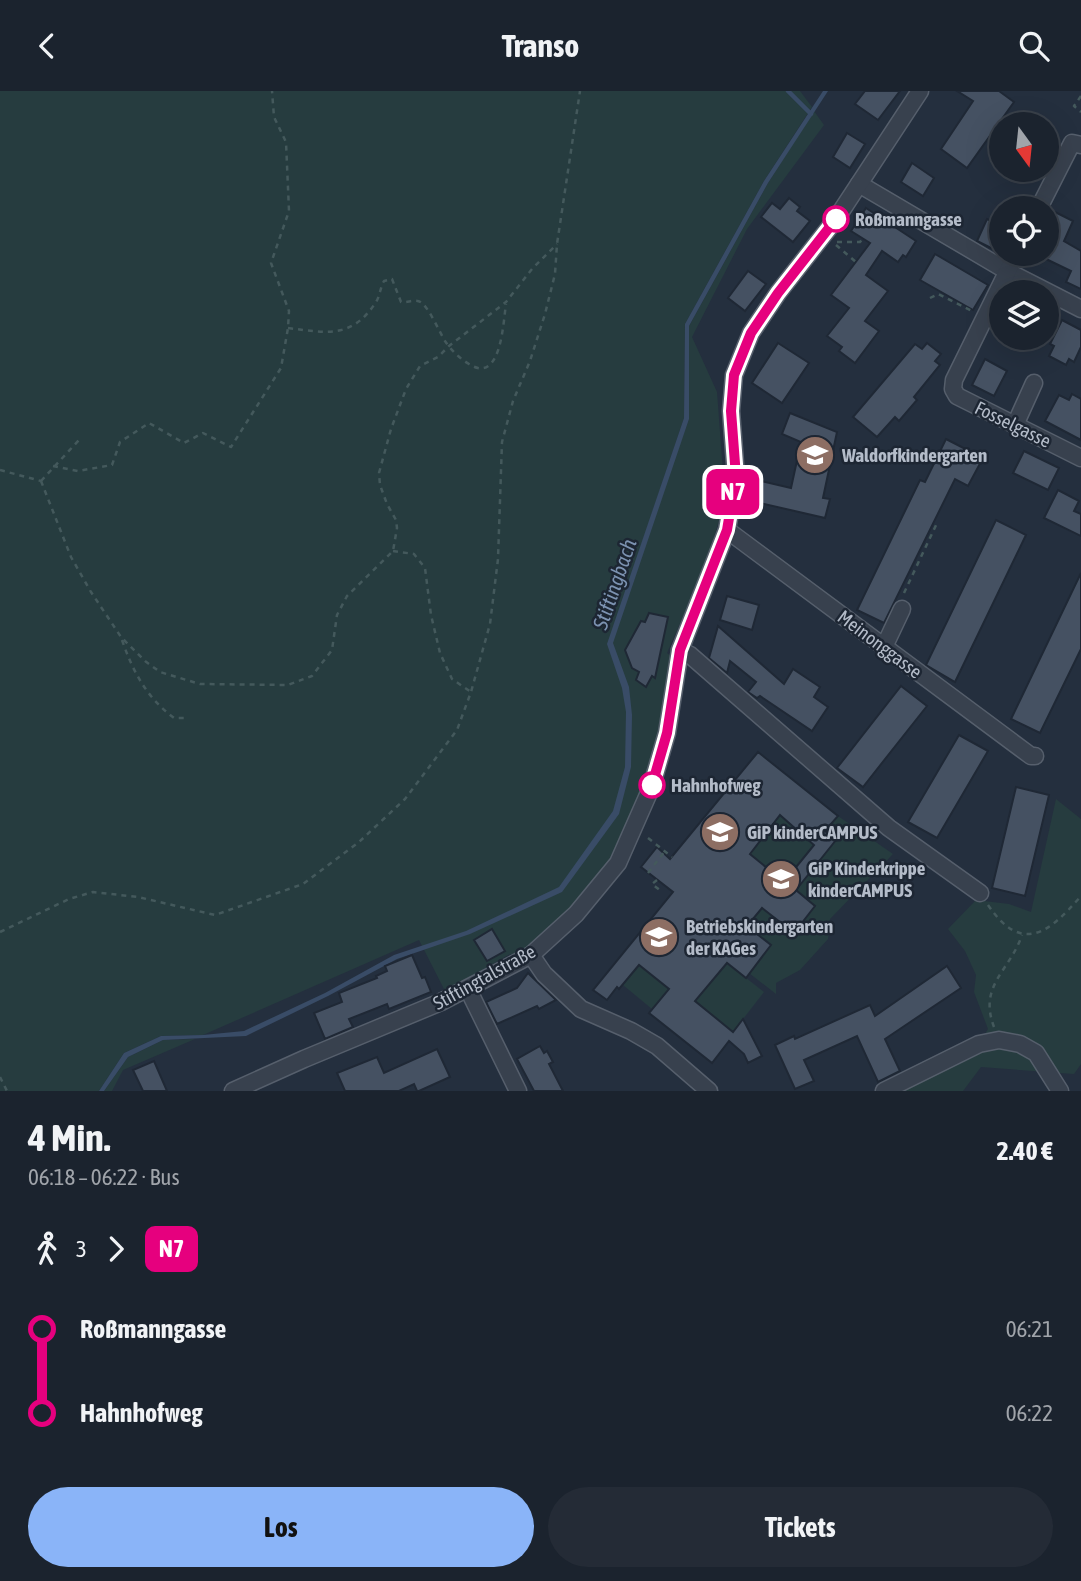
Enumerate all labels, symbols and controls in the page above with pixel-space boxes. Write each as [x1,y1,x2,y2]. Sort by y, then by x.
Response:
icon: back [28,27,66,65]
text: Transo [502,27,579,64]
icon: search [1015,27,1053,65]
north arrow [989,112,1059,182]
map controls [989,112,1059,350]
button: locate [989,196,1059,266]
marker: Roßmanngasse [823,206,849,232]
place label: Roßmanngasse [855,208,962,230]
button: layers [989,280,1059,350]
street label: Fosselgasse [971,396,1055,452]
school or university icon: Waldorfkindergarten [794,434,836,476]
place label: Waldorfkindergarten [841,444,987,466]
line badge: N7 [702,469,764,515]
text: N7 [720,478,746,505]
water label: Stiftingbach [587,536,641,633]
street label: Meinonggasse [834,605,926,683]
marker: Hahnhofweg [639,772,665,798]
place label: Hahnhofweg [671,774,761,796]
school or university icon: GiP kinderCAMPUS [699,811,741,853]
place label: GiP kinderCAMPUS [747,821,878,843]
place label: GiP Kinderkrippe kinderCAMPUS [808,857,926,901]
school or university icon: GiP Kinderkrippe kinderCAMPUS [760,858,802,900]
place label: Betriebskindergarten der KAGes [686,915,833,959]
school or university icon: Betriebskindergarten der KAGes [638,916,680,958]
street label: Stiftingtalstraße [429,940,539,1014]
text: 4 Min. [28,1116,110,1159]
text: 2.40 € [996,1136,1053,1166]
text: 06:18 – 06:22 · Bus [28,1164,180,1190]
icon: walk [28,1230,66,1268]
icon: forward [97,1230,135,1268]
text: N7 [159,1235,184,1262]
text: 3 [76,1236,87,1262]
text: Roßmanngasse [80,1314,226,1344]
text: 06:21 [1006,1316,1053,1342]
text: Hahnhofweg [80,1398,203,1428]
text: 06:22 [1006,1400,1053,1426]
button: Los [28,1487,534,1567]
button: Tickets [548,1487,1053,1567]

